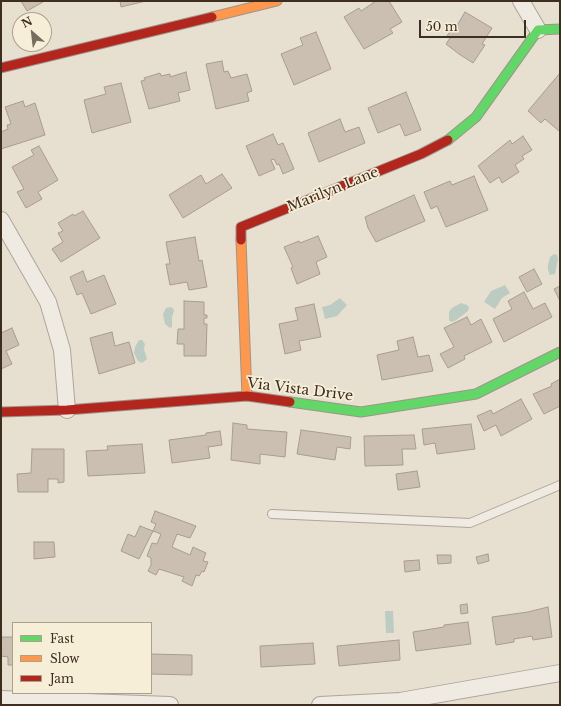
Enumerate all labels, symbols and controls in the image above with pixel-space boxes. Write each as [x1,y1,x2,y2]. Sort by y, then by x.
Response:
north arrow [12,12,52,52]
scale bar [421,12,528,38]
text: N [19,14,35,31]
text: 50 m [426,19,458,34]
street label: Marilyn Lane [285,164,381,216]
street label: Via Vista Drive [246,375,354,405]
legend [12,622,152,694]
text: Fast [50,631,74,646]
text: Slow [50,651,79,666]
text: Jam [50,671,74,686]

